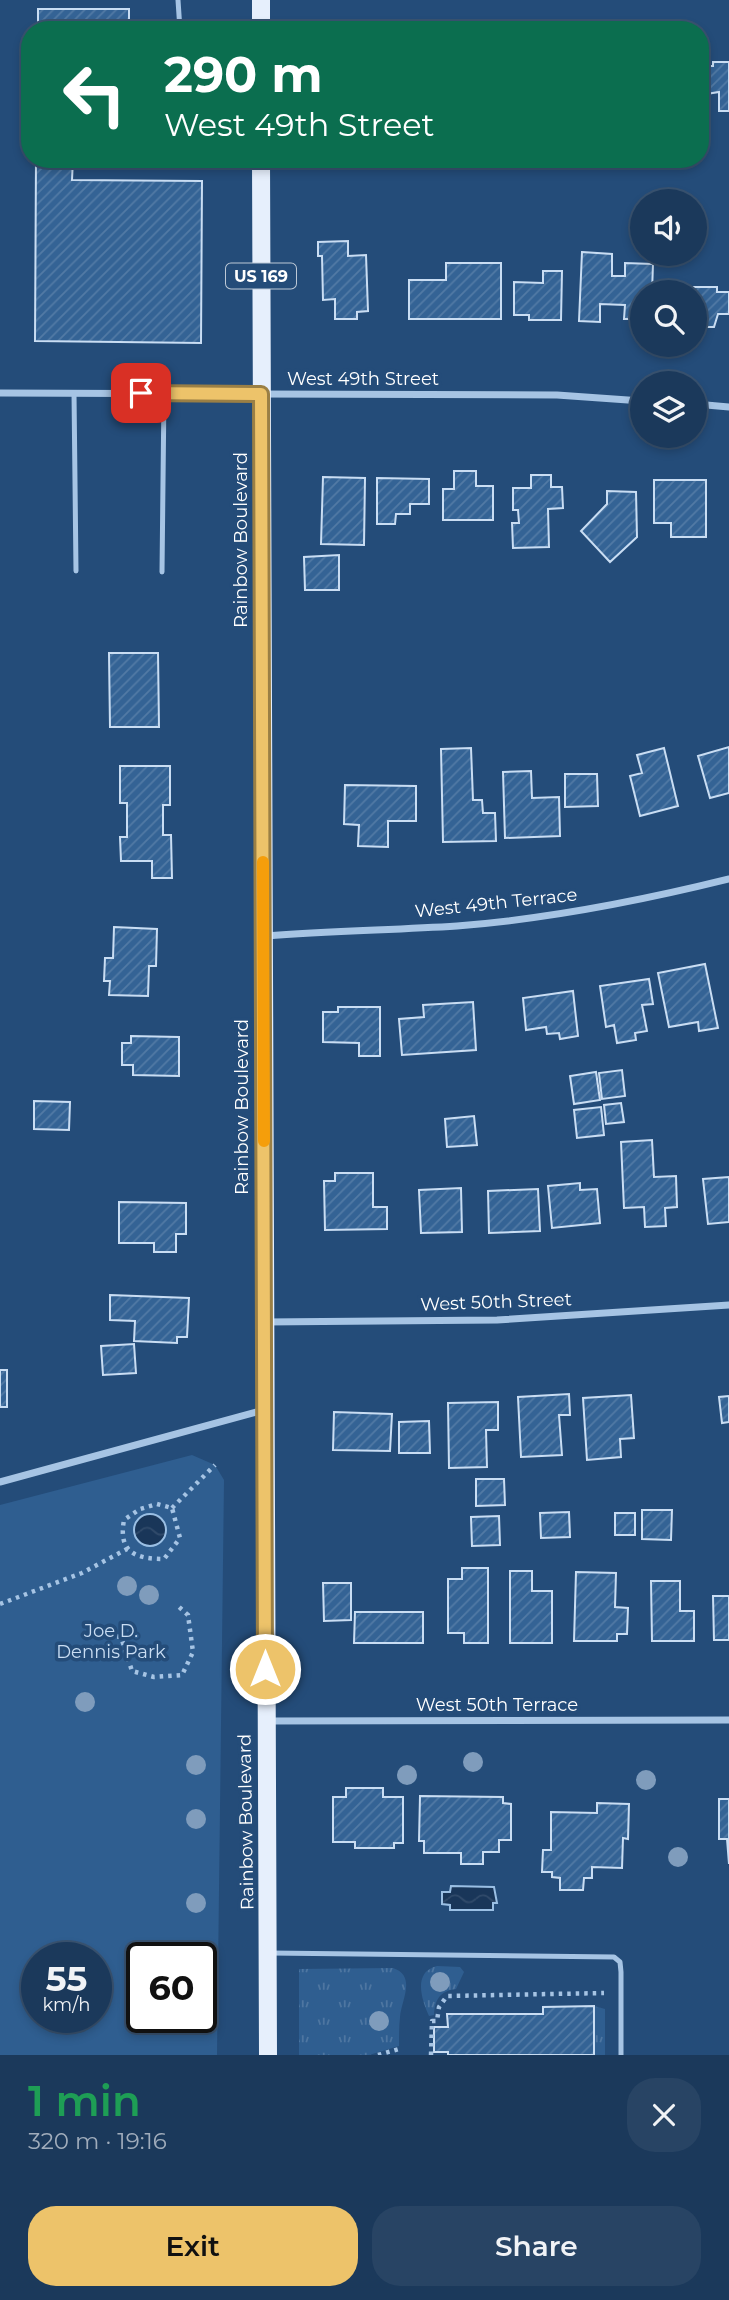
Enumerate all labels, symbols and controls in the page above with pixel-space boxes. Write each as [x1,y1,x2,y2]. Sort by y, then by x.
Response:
text: 290 m [164,45,323,104]
icon: left [49,49,140,140]
text: West 49th Street [164,105,435,144]
map controls [630,189,707,448]
button: sound [630,189,707,266]
road number: US 169 [226,264,296,288]
button: search [630,280,707,357]
pin [111,363,171,423]
street label: West 49th Street [287,368,439,390]
button: layers [630,371,707,448]
icon: arrive [122,374,160,412]
street label: Rainbow Boulevard [230,452,252,628]
street label: West 49th Terrace [414,884,578,922]
street label: Rainbow Boulevard [231,1019,253,1195]
street label: West 50th Street [420,1288,572,1316]
park label: Joe D. Dennis Park [56,1620,166,1663]
position arrow [228,1632,302,1706]
street label: West 50th Terrace [416,1694,578,1716]
street label: Rainbow Boulevard [233,1734,259,1910]
speed limit sign: 60 [126,1942,217,2033]
text: 55 [46,1957,87,2000]
text: km/h [42,1994,91,2016]
text: 1 min [28,2075,141,2127]
button: close [627,2078,701,2152]
text: 320 m · 19:16 [28,2127,167,2155]
button: Exit [28,2206,358,2286]
button: Share [372,2206,701,2286]

